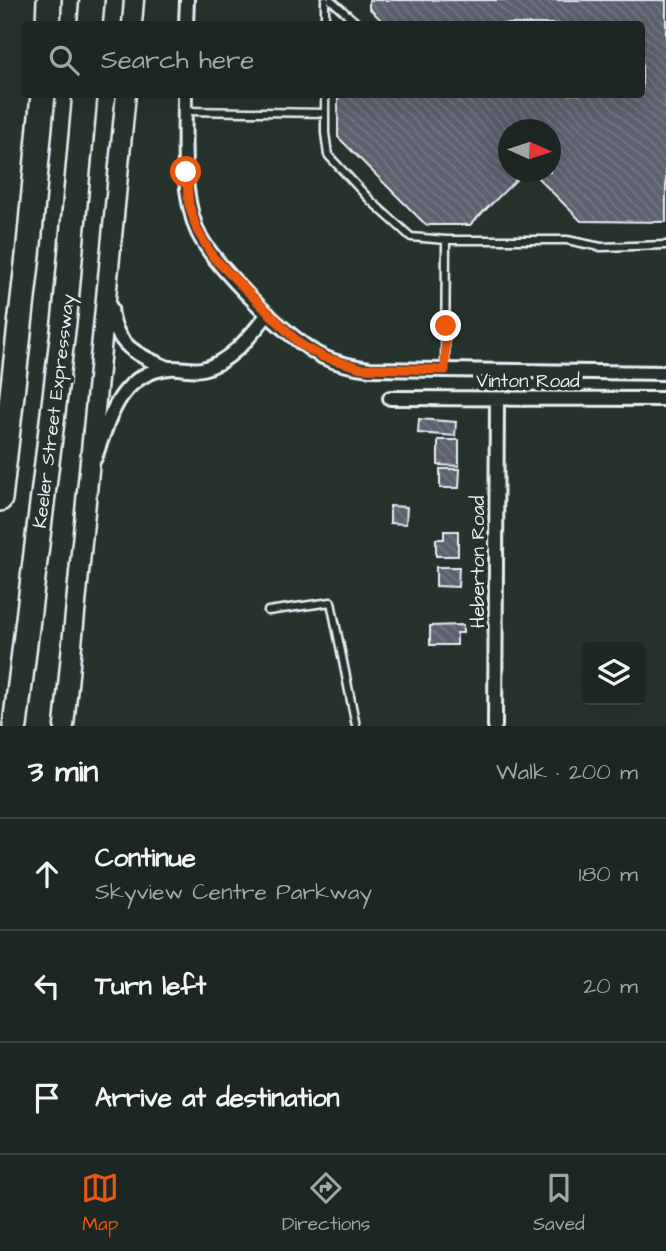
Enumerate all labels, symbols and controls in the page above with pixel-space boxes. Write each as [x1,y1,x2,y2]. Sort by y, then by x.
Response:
search box [21,21,645,98]
icon: search [45,41,83,79]
text: Search here [101,42,254,78]
north arrow [498,119,561,182]
route start [170,156,201,187]
street label: Keeler Street Expressway [27,292,83,530]
route end [430,310,461,341]
street label: Vinton Road [476,368,580,395]
street label: Heberton Road [465,496,492,628]
map controls [582,642,645,705]
button: layers [582,642,645,705]
text: 3 min [28,751,98,793]
text: Walk · 200 m [496,756,638,788]
text: Continue [95,840,196,876]
icon: ahead [28,855,66,893]
text: 180 m [579,858,638,890]
text: Skyview Centre Parkway [95,876,372,908]
icon: left [28,967,66,1005]
text: Turn left [95,968,206,1004]
text: 20 m [583,970,638,1002]
icon: arrive [28,1079,66,1117]
text: Arrive at destination [95,1080,340,1116]
tab: Map [81,1169,119,1238]
tab: Directions [282,1169,370,1238]
tab: Saved [533,1169,585,1238]

